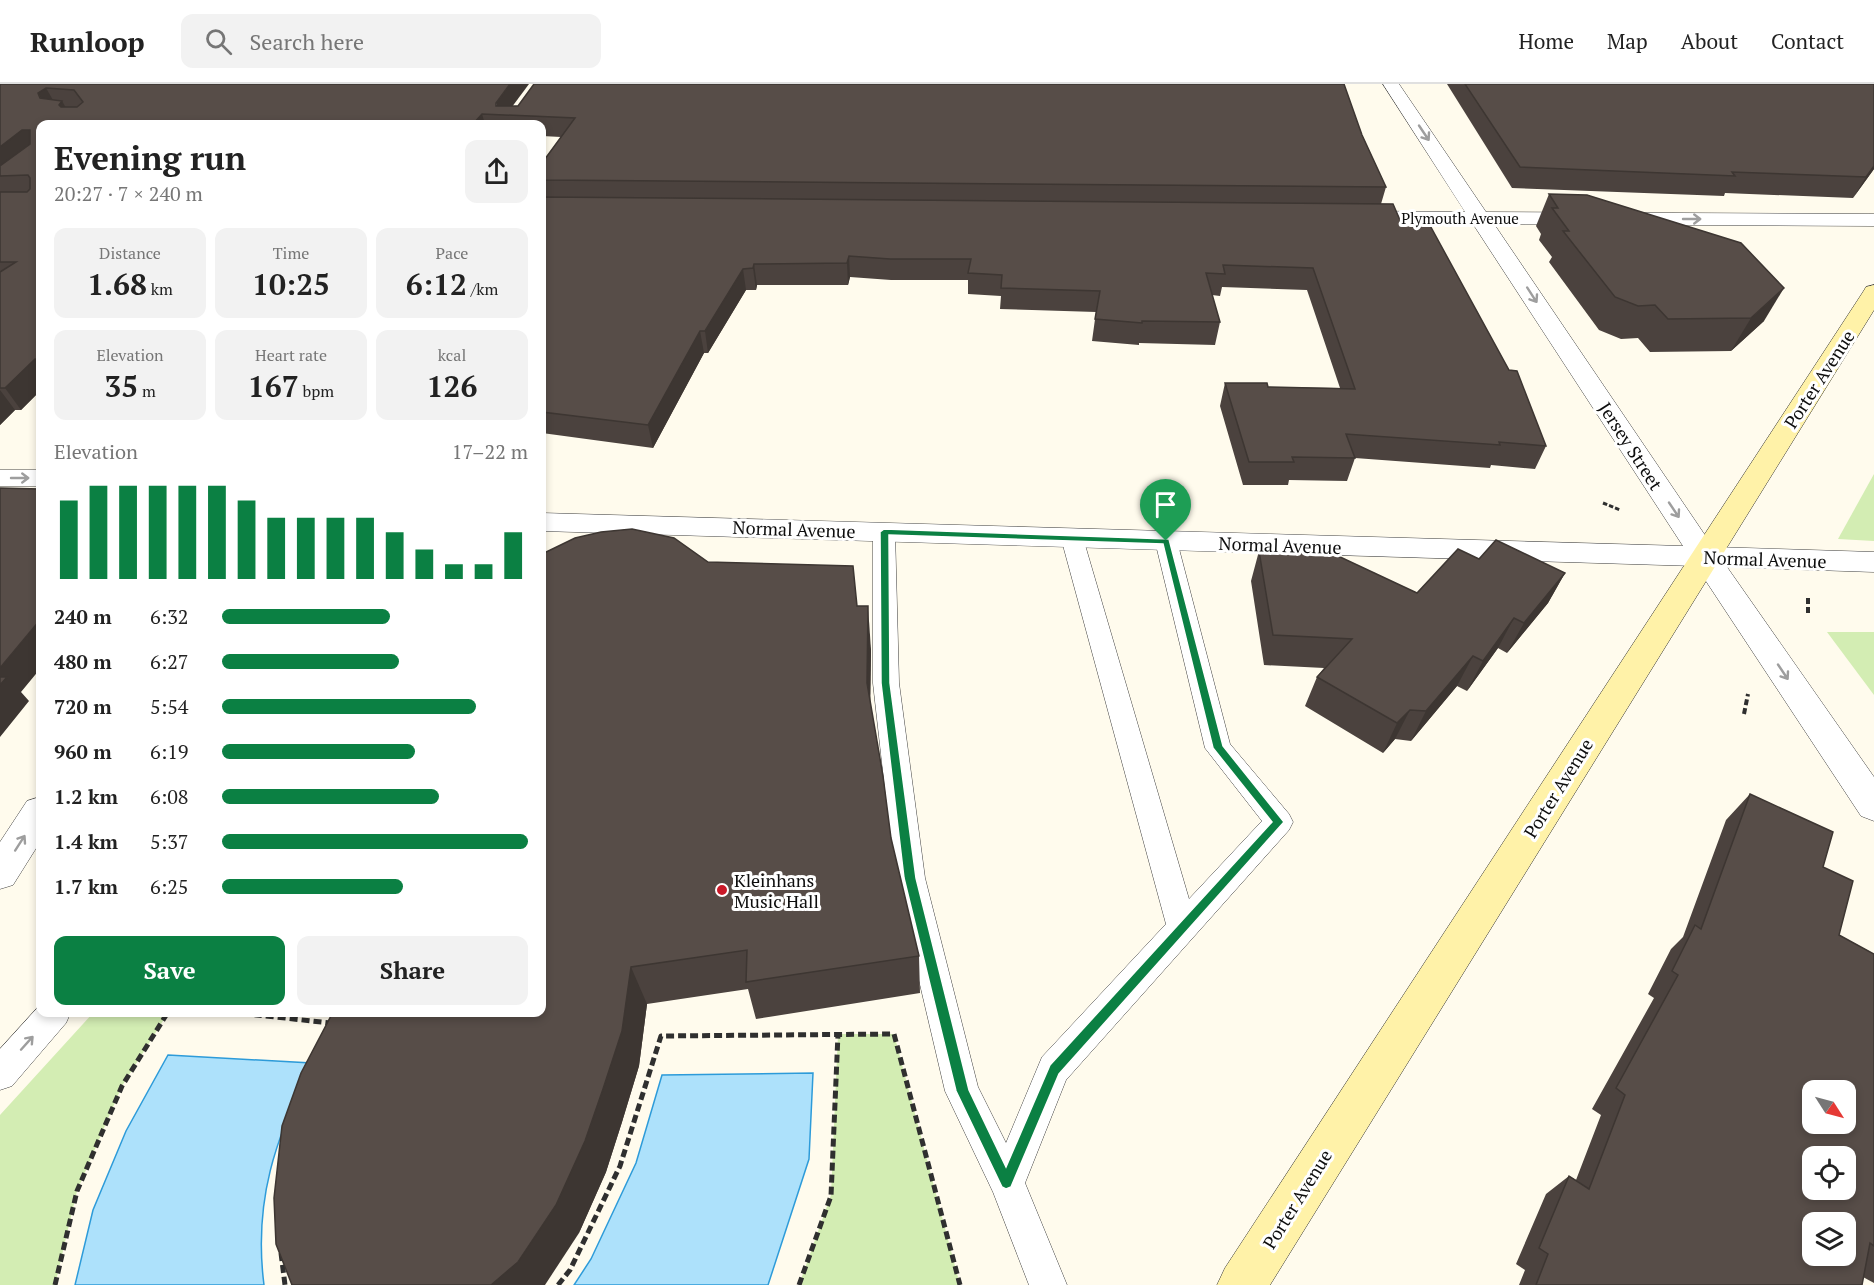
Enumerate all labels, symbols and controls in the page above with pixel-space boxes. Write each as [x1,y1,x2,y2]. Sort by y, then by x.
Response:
search box [181,14,601,68]
text: Runloop [30,23,145,60]
icon: search [202,25,235,58]
text: Search here [250,27,364,56]
text: Home [1518,27,1574,55]
text: Map [1607,27,1648,55]
text: About [1681,27,1738,55]
text: Contact [1771,27,1844,55]
one-way arrow [1418,124,1430,140]
text: Evening run [54,136,246,179]
button: share [465,140,528,203]
text: 20:27 · 7 × 240 m [54,180,203,207]
street label: Plymouth Avenue [1401,208,1519,228]
one-way arrow [1681,213,1701,225]
text: Distance [99,242,161,264]
text: Time [273,242,309,264]
text: Pace [436,242,468,264]
text: 1.68 [87,264,147,304]
text: 10:25 [252,264,330,304]
text: 6:12 [406,264,467,304]
text: km [147,278,173,300]
text: /km [467,278,498,300]
one-way arrow [1526,286,1538,303]
street label: Porter Avenue [1778,325,1860,433]
text: Elevation [96,344,164,366]
text: Heart rate [255,344,327,366]
text: kcal [438,344,466,366]
text: 35 [104,366,138,406]
text: 167 [248,366,299,406]
text: 126 [427,366,477,406]
text: m [138,380,156,402]
text: bpm [299,380,334,402]
street label: Jersey Street [1594,397,1669,495]
text: Elevation [54,438,138,465]
text: 17–22 m [452,438,528,465]
one-way arrow [10,472,30,484]
pin [1140,479,1191,541]
icon: arrive [1149,488,1182,521]
one-way arrow [1667,502,1680,519]
street label: Normal Avenue [732,515,856,543]
street label: Normal Avenue [1218,531,1342,559]
street label: Normal Avenue [1703,545,1827,573]
text: 240 m [54,603,112,630]
text: 6:32 [150,603,189,630]
text: 480 m [54,648,112,675]
text: 6:27 [150,648,189,675]
one-way arrow [1777,663,1789,680]
text: 720 m [54,693,112,720]
text: 5:54 [150,693,189,720]
street label: Porter Avenue [1518,734,1598,842]
text: 960 m [54,738,112,765]
text: 6:19 [150,738,189,765]
text: 1.2 km [54,783,118,810]
text: 6:08 [150,783,189,810]
text: 1.4 km [54,828,118,855]
text: 5:37 [150,828,189,855]
one-way arrow [14,835,26,851]
place label: Kleinhans Music Hall [734,868,819,913]
text: 1.7 km [54,873,118,900]
text: 6:25 [150,873,189,900]
marker: Kleinhans Music Hall [715,883,729,897]
button: Save [54,936,285,1005]
button: Share [297,936,528,1005]
one-way arrow [20,1036,34,1051]
north arrow [1802,1080,1856,1134]
map controls [1802,1080,1856,1266]
street label: Porter Avenue [1257,1145,1337,1253]
button: locate [1802,1146,1856,1200]
button: layers [1802,1212,1856,1266]

